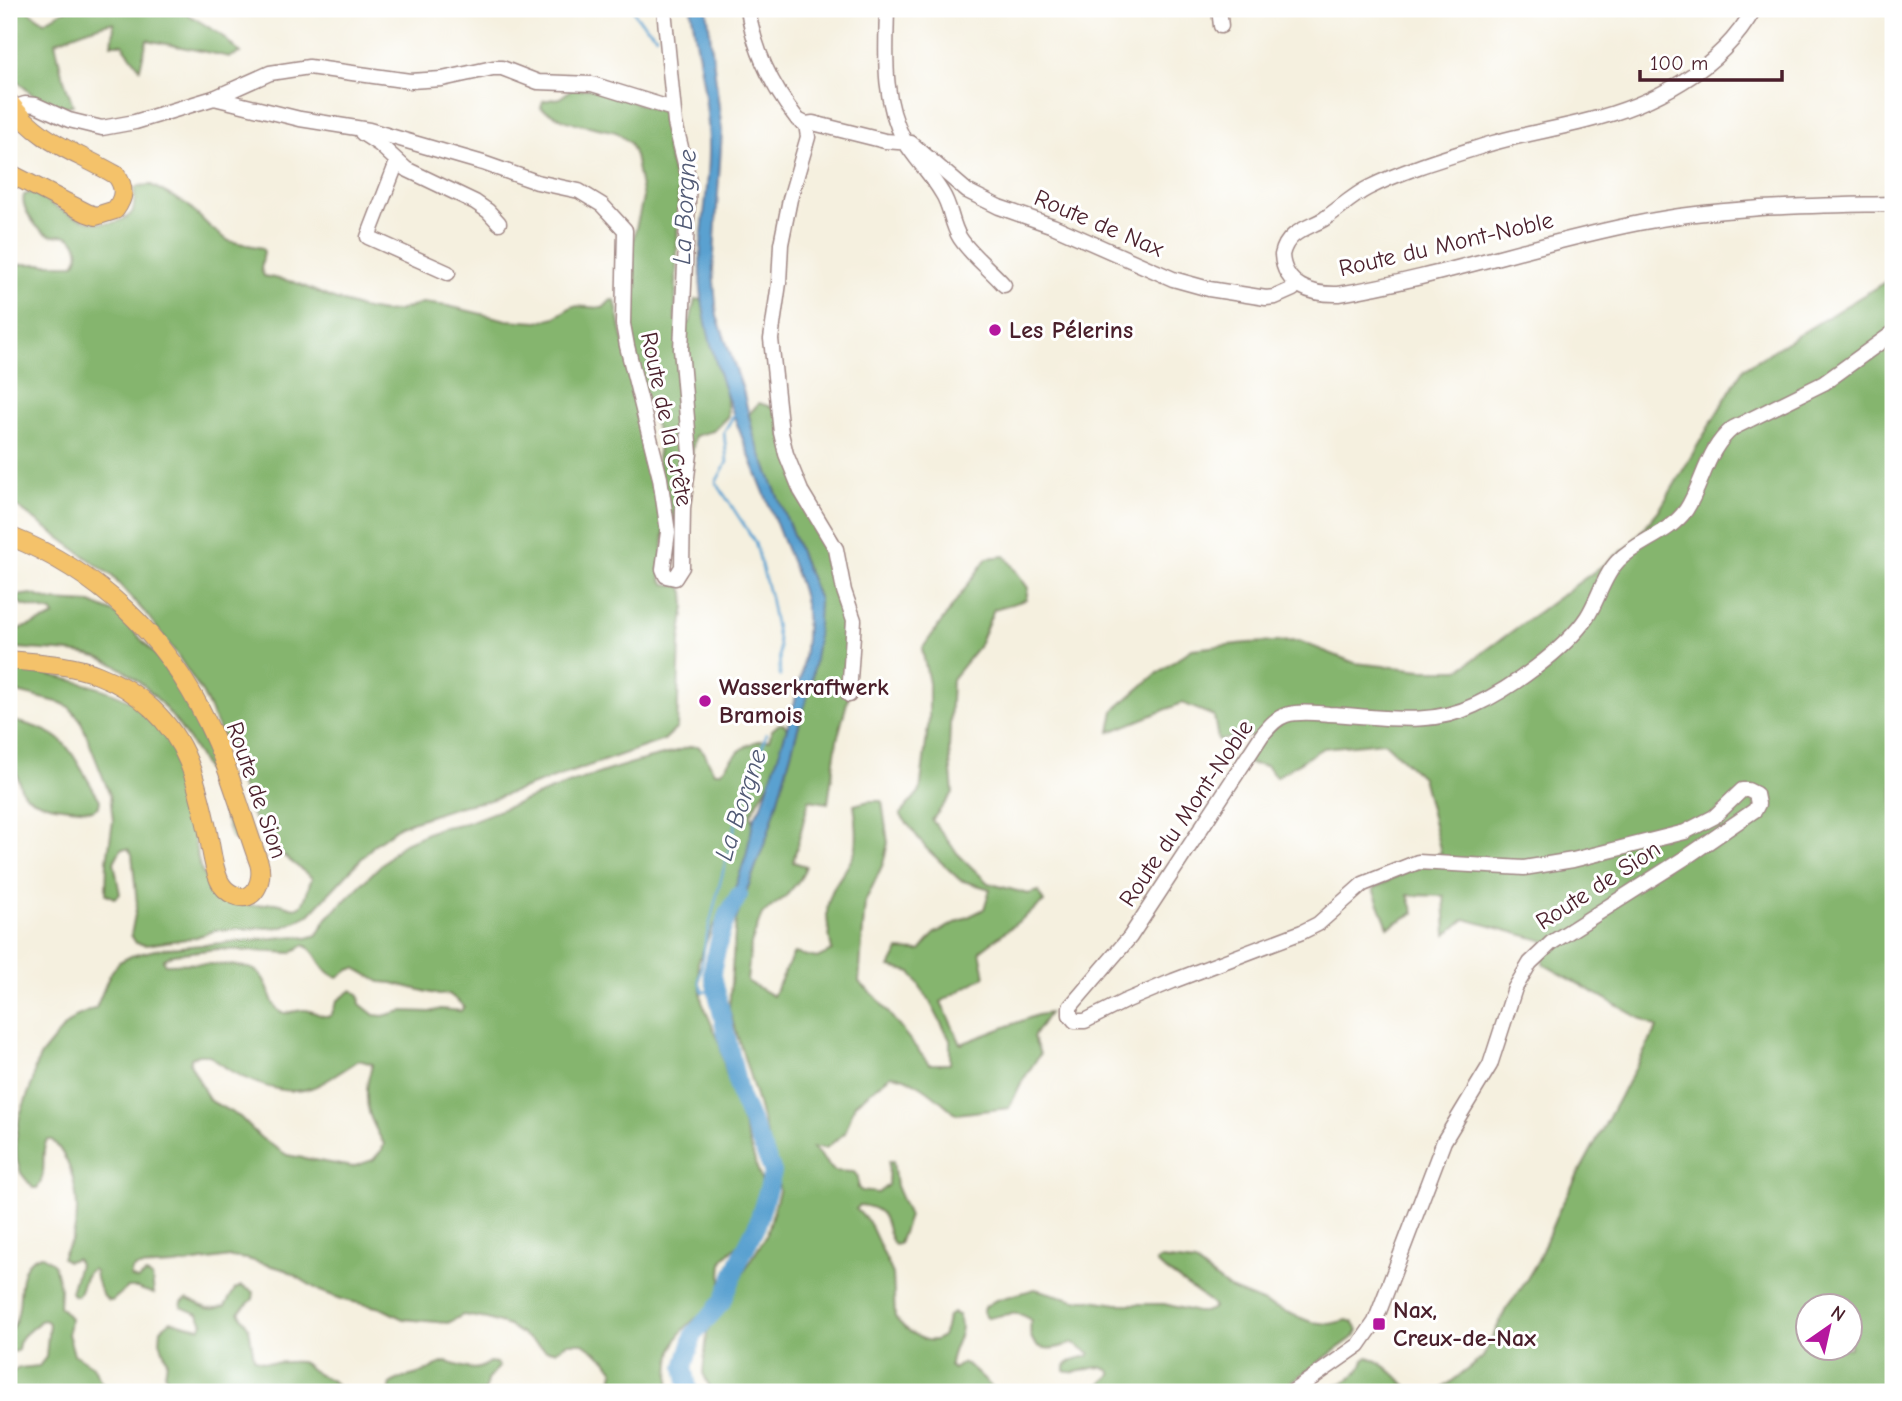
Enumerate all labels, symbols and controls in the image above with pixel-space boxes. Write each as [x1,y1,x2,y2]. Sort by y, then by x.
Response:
scale bar [1640,38,1781,82]
text: 100 m [1650,51,1708,75]
water label: La Borgne [667,149,703,265]
street label: Route de Nax [1030,183,1168,263]
street label: Route du Mont-Noble [1336,206,1556,282]
place label: Les Pélerins [1009,316,1133,344]
marker: Les Pélerins [987,322,1003,338]
street label: Route de la Crête [635,329,699,509]
place label: Wasserkraftwerk Bramois [719,673,889,729]
marker: Wasserkraftwerk Bramois [697,693,713,709]
street label: Route du Mont-Noble [1113,714,1259,912]
street label: Route de Sion [221,718,293,862]
water label: La Borgne [709,745,773,865]
street label: Route de Sion [1531,834,1665,936]
north arrow [1794,1292,1864,1362]
place label: Nax, Creux-de-Nax [1393,1296,1536,1352]
text: N [1827,1301,1849,1326]
marker: Nax, Creux-de-Nax [1371,1316,1387,1332]

